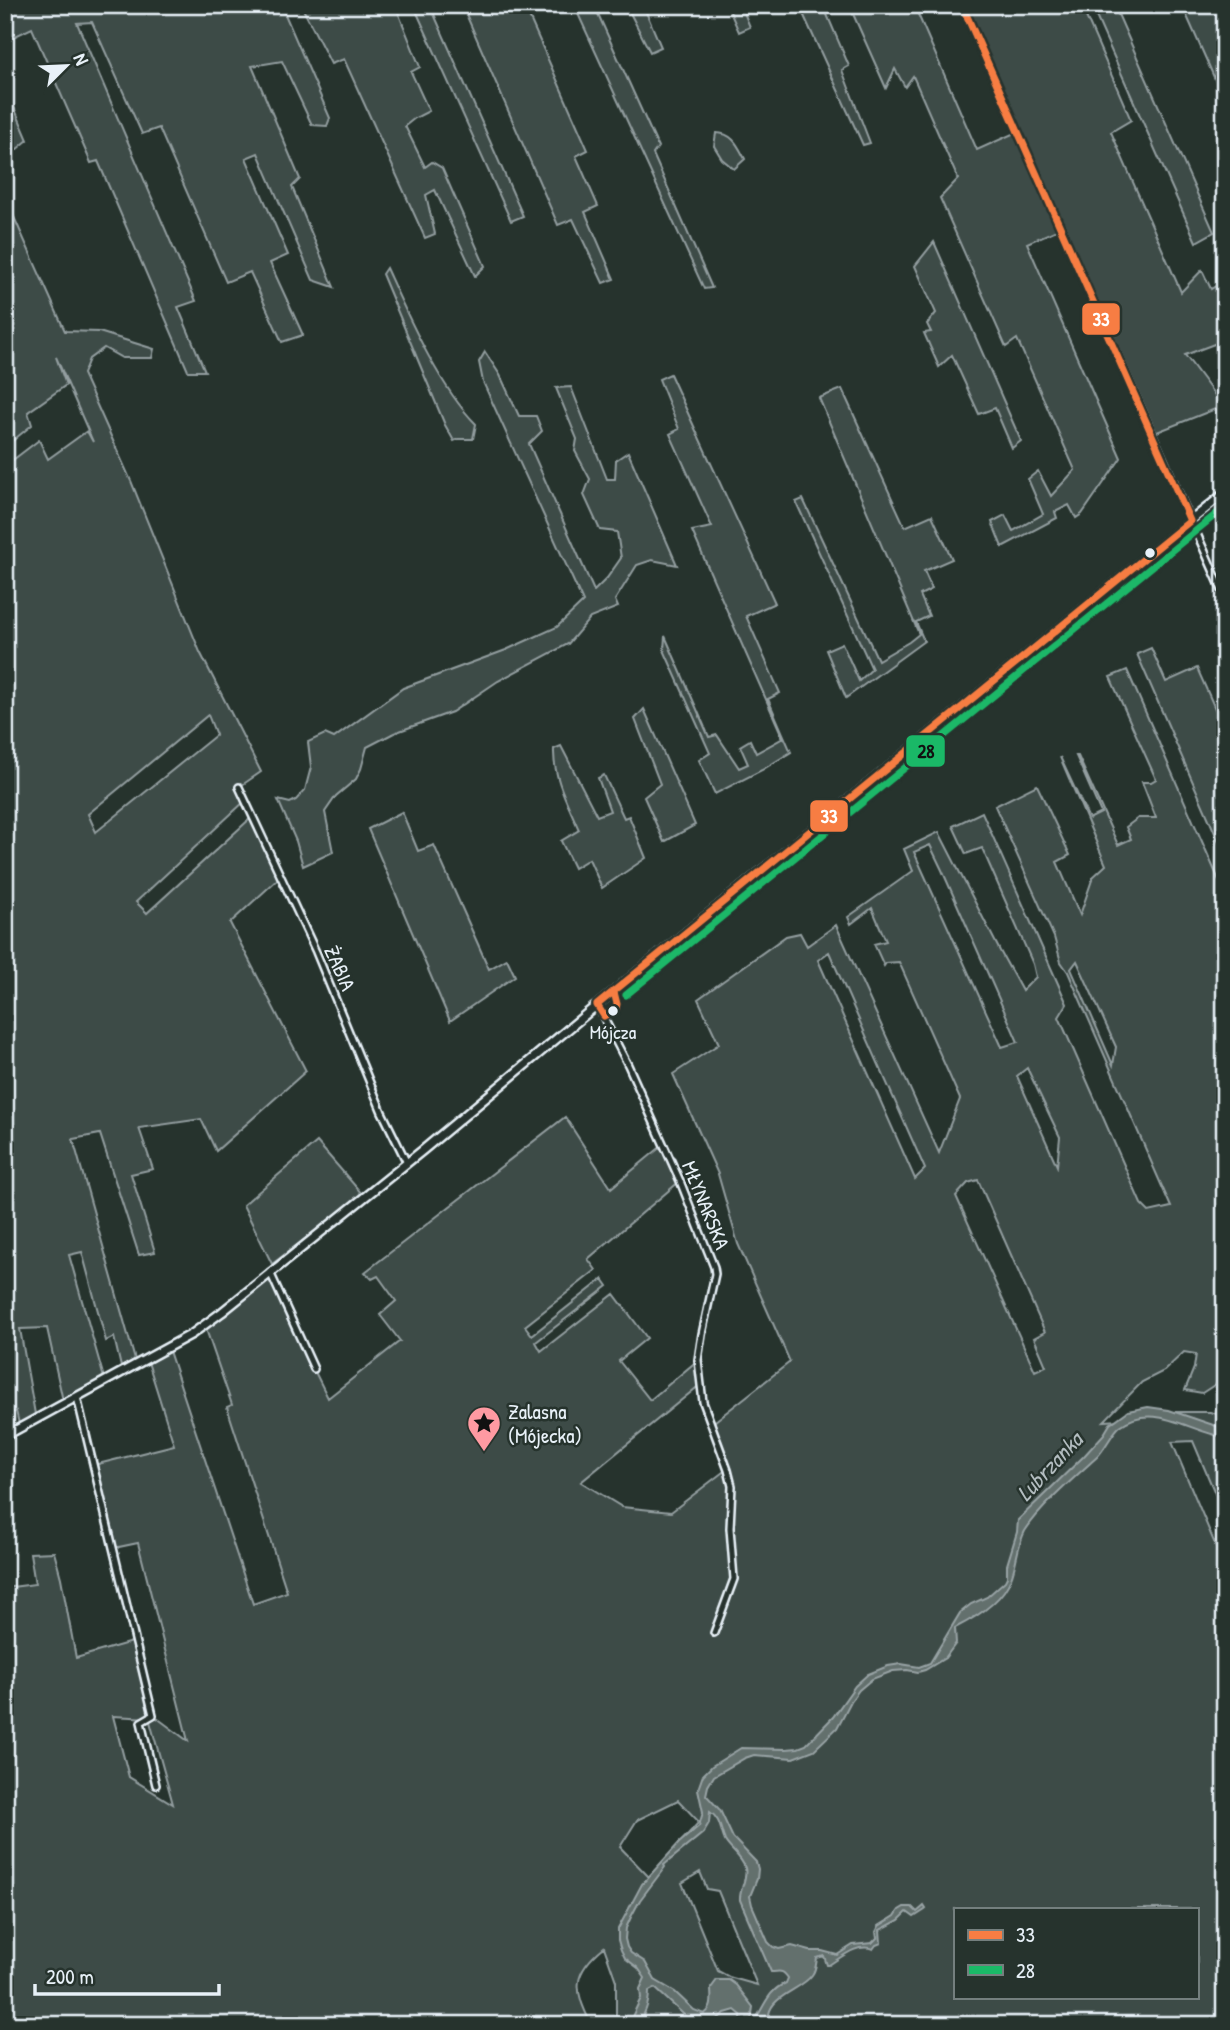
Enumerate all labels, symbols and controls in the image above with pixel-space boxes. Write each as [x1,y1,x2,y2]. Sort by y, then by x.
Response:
north arrow [32,32,102,102]
text: N [68,49,95,69]
line badge: 33 [1081,302,1121,336]
text: 33 [1092,306,1110,332]
unlabelled marker [1143,546,1157,560]
line badge: 28 [905,734,946,768]
text: 28 [917,738,935,764]
line badge: 33 [809,799,849,833]
text: 33 [820,803,838,829]
street label: ŻABIA [317,941,363,995]
marker: Mójcza [606,1004,620,1018]
place label: Mójcza [590,1019,637,1045]
street label: MŁYNARSKA [675,1156,737,1254]
place label: Zalasna (Mójecka) [508,1397,582,1450]
place icon: Zalasna (Mójecka) [465,1404,503,1453]
water label: Lubrzanka [1009,1423,1090,1507]
legend [954,1908,1198,1998]
text: 33 [1016,1920,1035,1949]
scale bar [35,1953,219,1997]
text: 28 [1016,1956,1035,1985]
text: 200 m [46,1962,94,1991]

